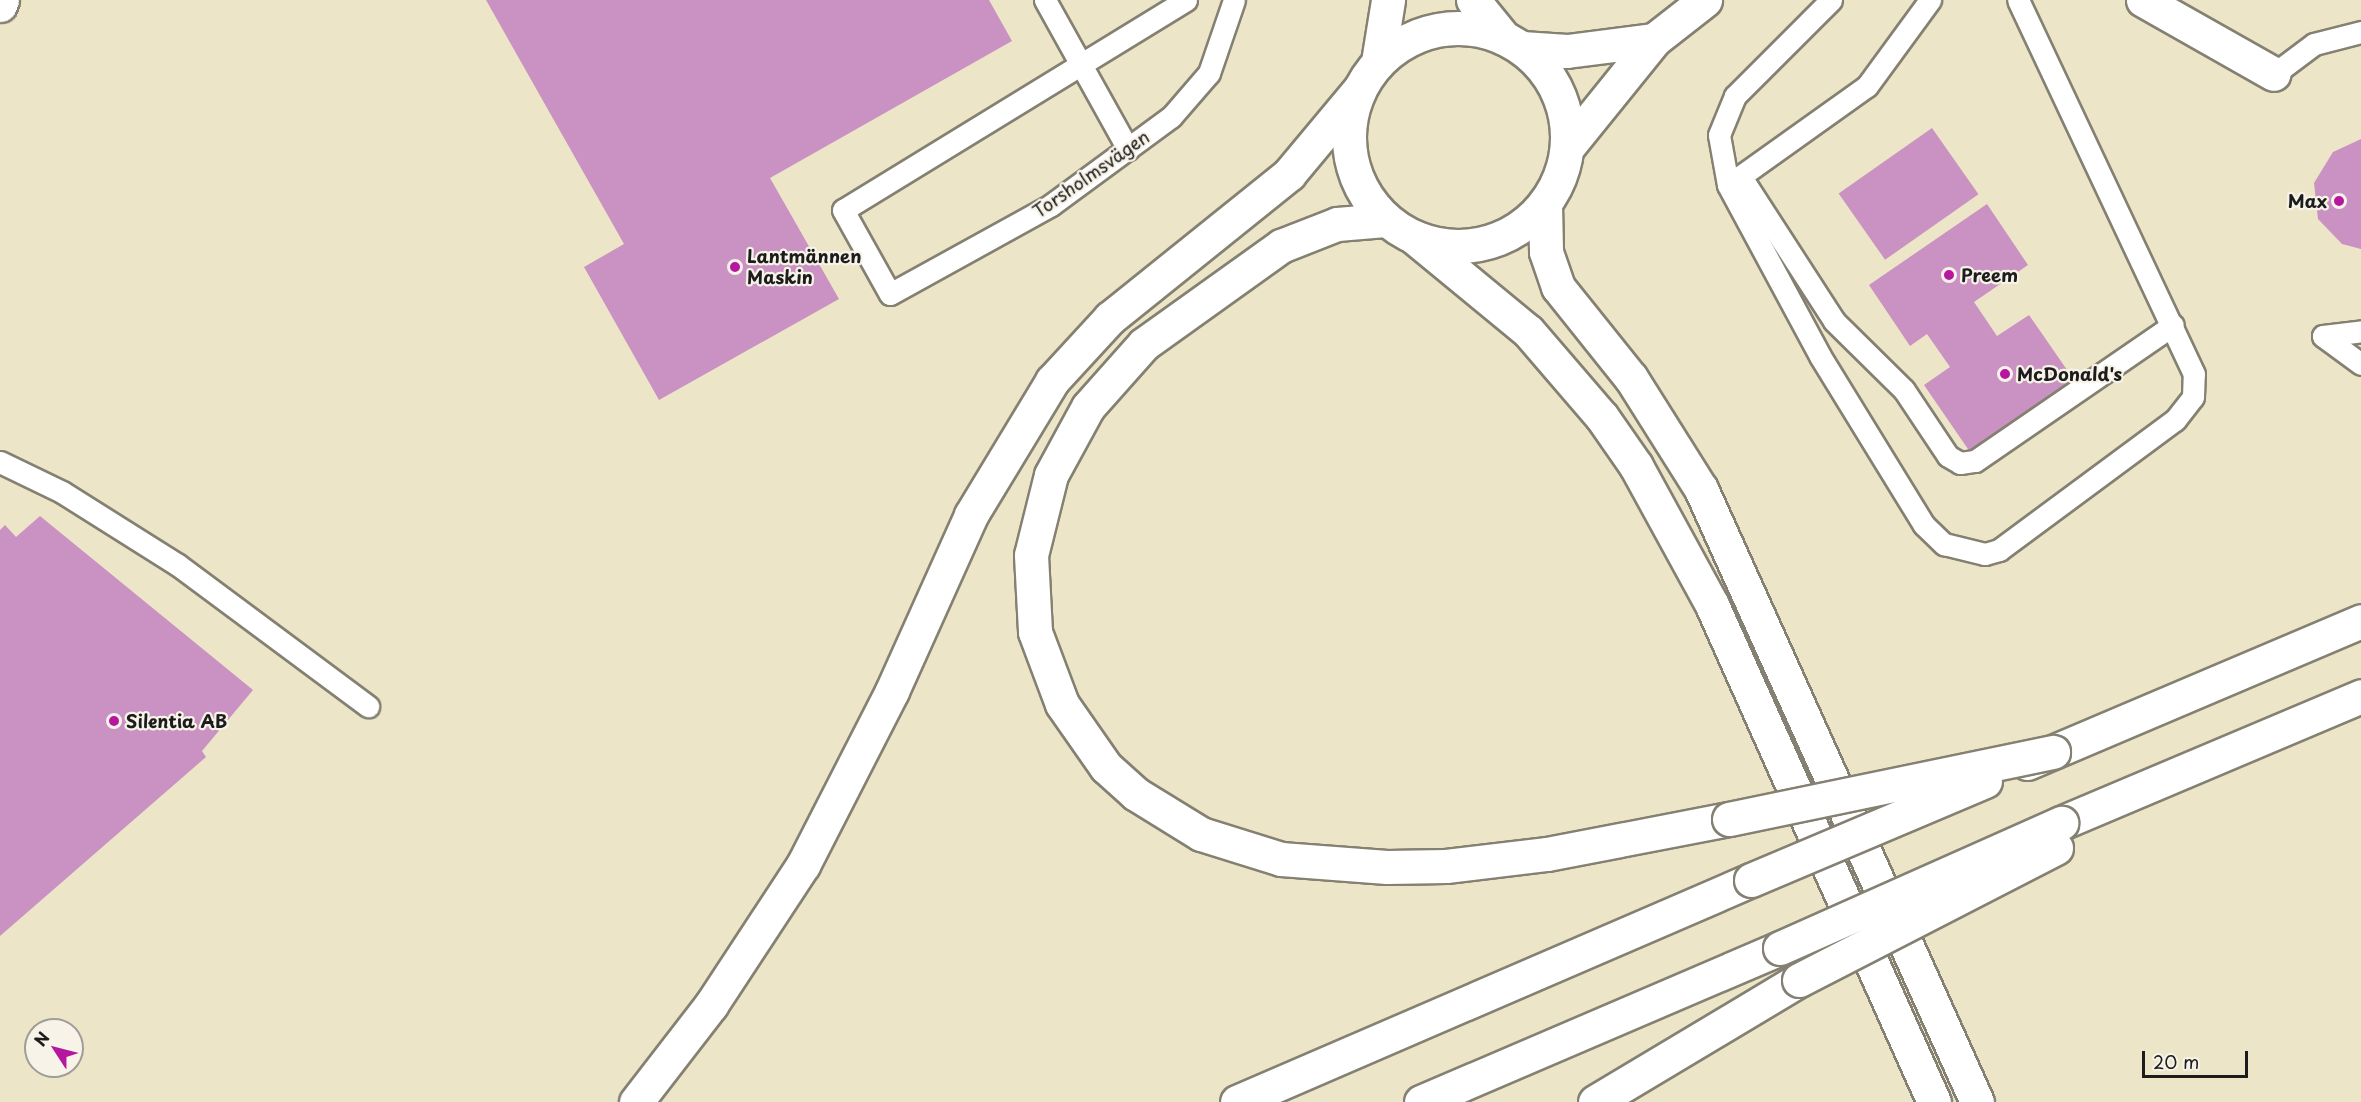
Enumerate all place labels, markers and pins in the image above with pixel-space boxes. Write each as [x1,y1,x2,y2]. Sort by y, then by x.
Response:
place label: Max [2288,190,2327,212]
marker: Max [2332,194,2346,208]
place label: Lantmännen Maskin [747,246,861,288]
marker: Lantmännen Maskin [728,260,742,274]
place label: Preem [1961,264,2018,286]
marker: Preem [1942,268,1956,282]
place label: McDonald's [2017,363,2122,385]
marker: McDonald's [1998,367,2012,381]
place label: Silentia AB [126,710,227,732]
marker: Silentia AB [107,714,121,728]

